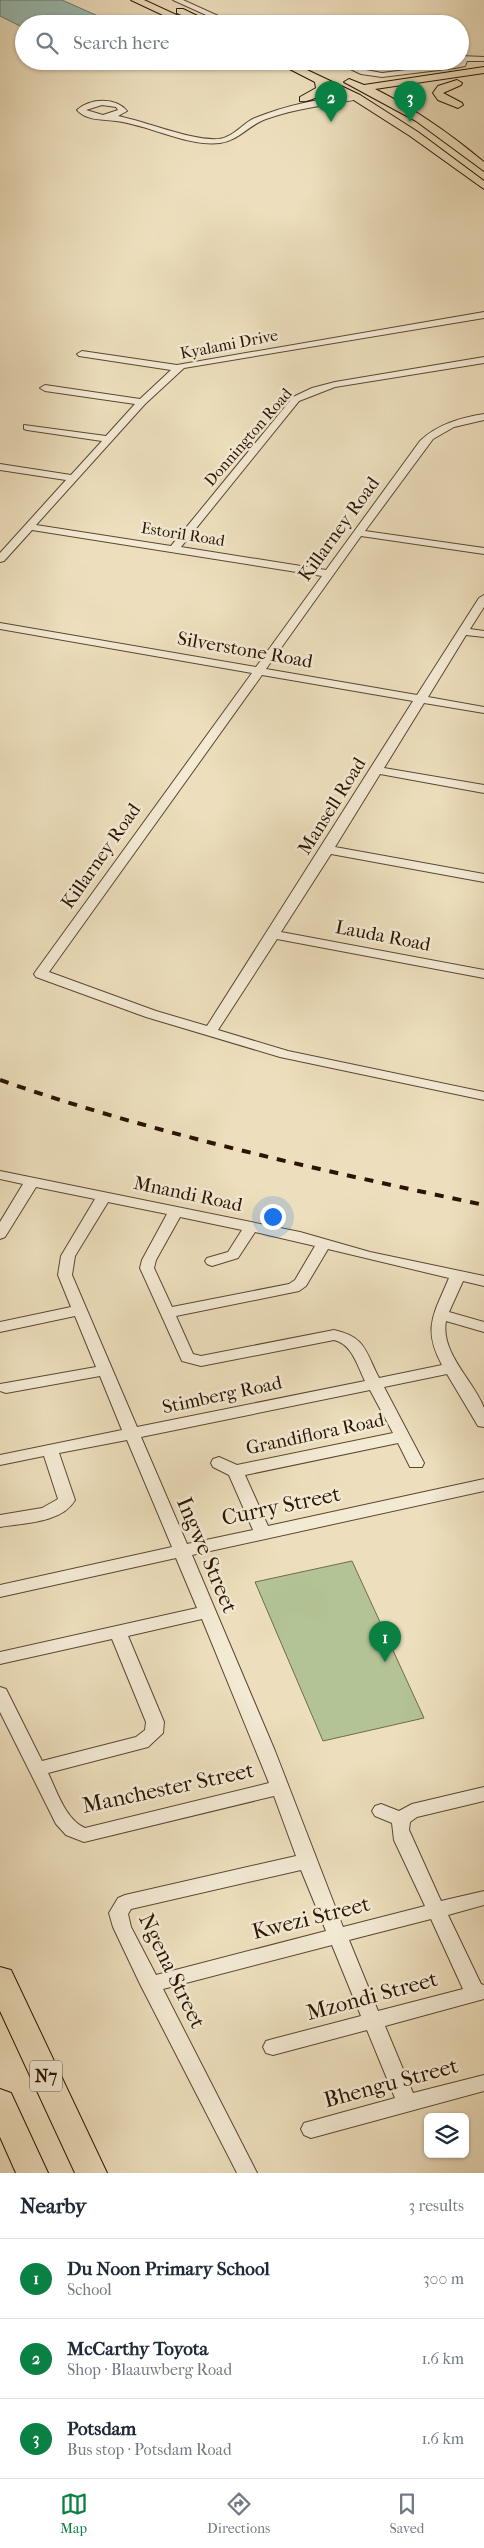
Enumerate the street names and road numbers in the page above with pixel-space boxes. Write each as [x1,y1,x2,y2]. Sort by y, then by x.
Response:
street label: Kyalami Drive [178,325,280,363]
street label: Donnington Road [200,384,296,490]
street label: Killarney Road [294,472,385,585]
street label: Estoril Road [140,518,226,550]
street label: Silverstone Road [176,627,315,673]
street label: Mansell Road [293,753,371,859]
street label: Killarney Road [57,799,146,913]
street label: Lauda Road [334,916,433,956]
street label: Mnandi Road [132,1172,245,1216]
street label: Stimberg Road [160,1371,285,1418]
street label: Grandiflora Road [244,1408,387,1459]
street label: Curry Street [219,1481,343,1531]
street label: Ingwe Street [171,1493,243,1617]
street label: Manchester Street [80,1757,256,1819]
street label: Kwezi Street [249,1891,373,1945]
street label: Ngena Street [133,1909,211,2033]
street label: Mzondi Street [304,1966,441,2026]
street label: Bhengu Street [321,2053,461,2113]
road number: N7 [30,2060,62,2092]

